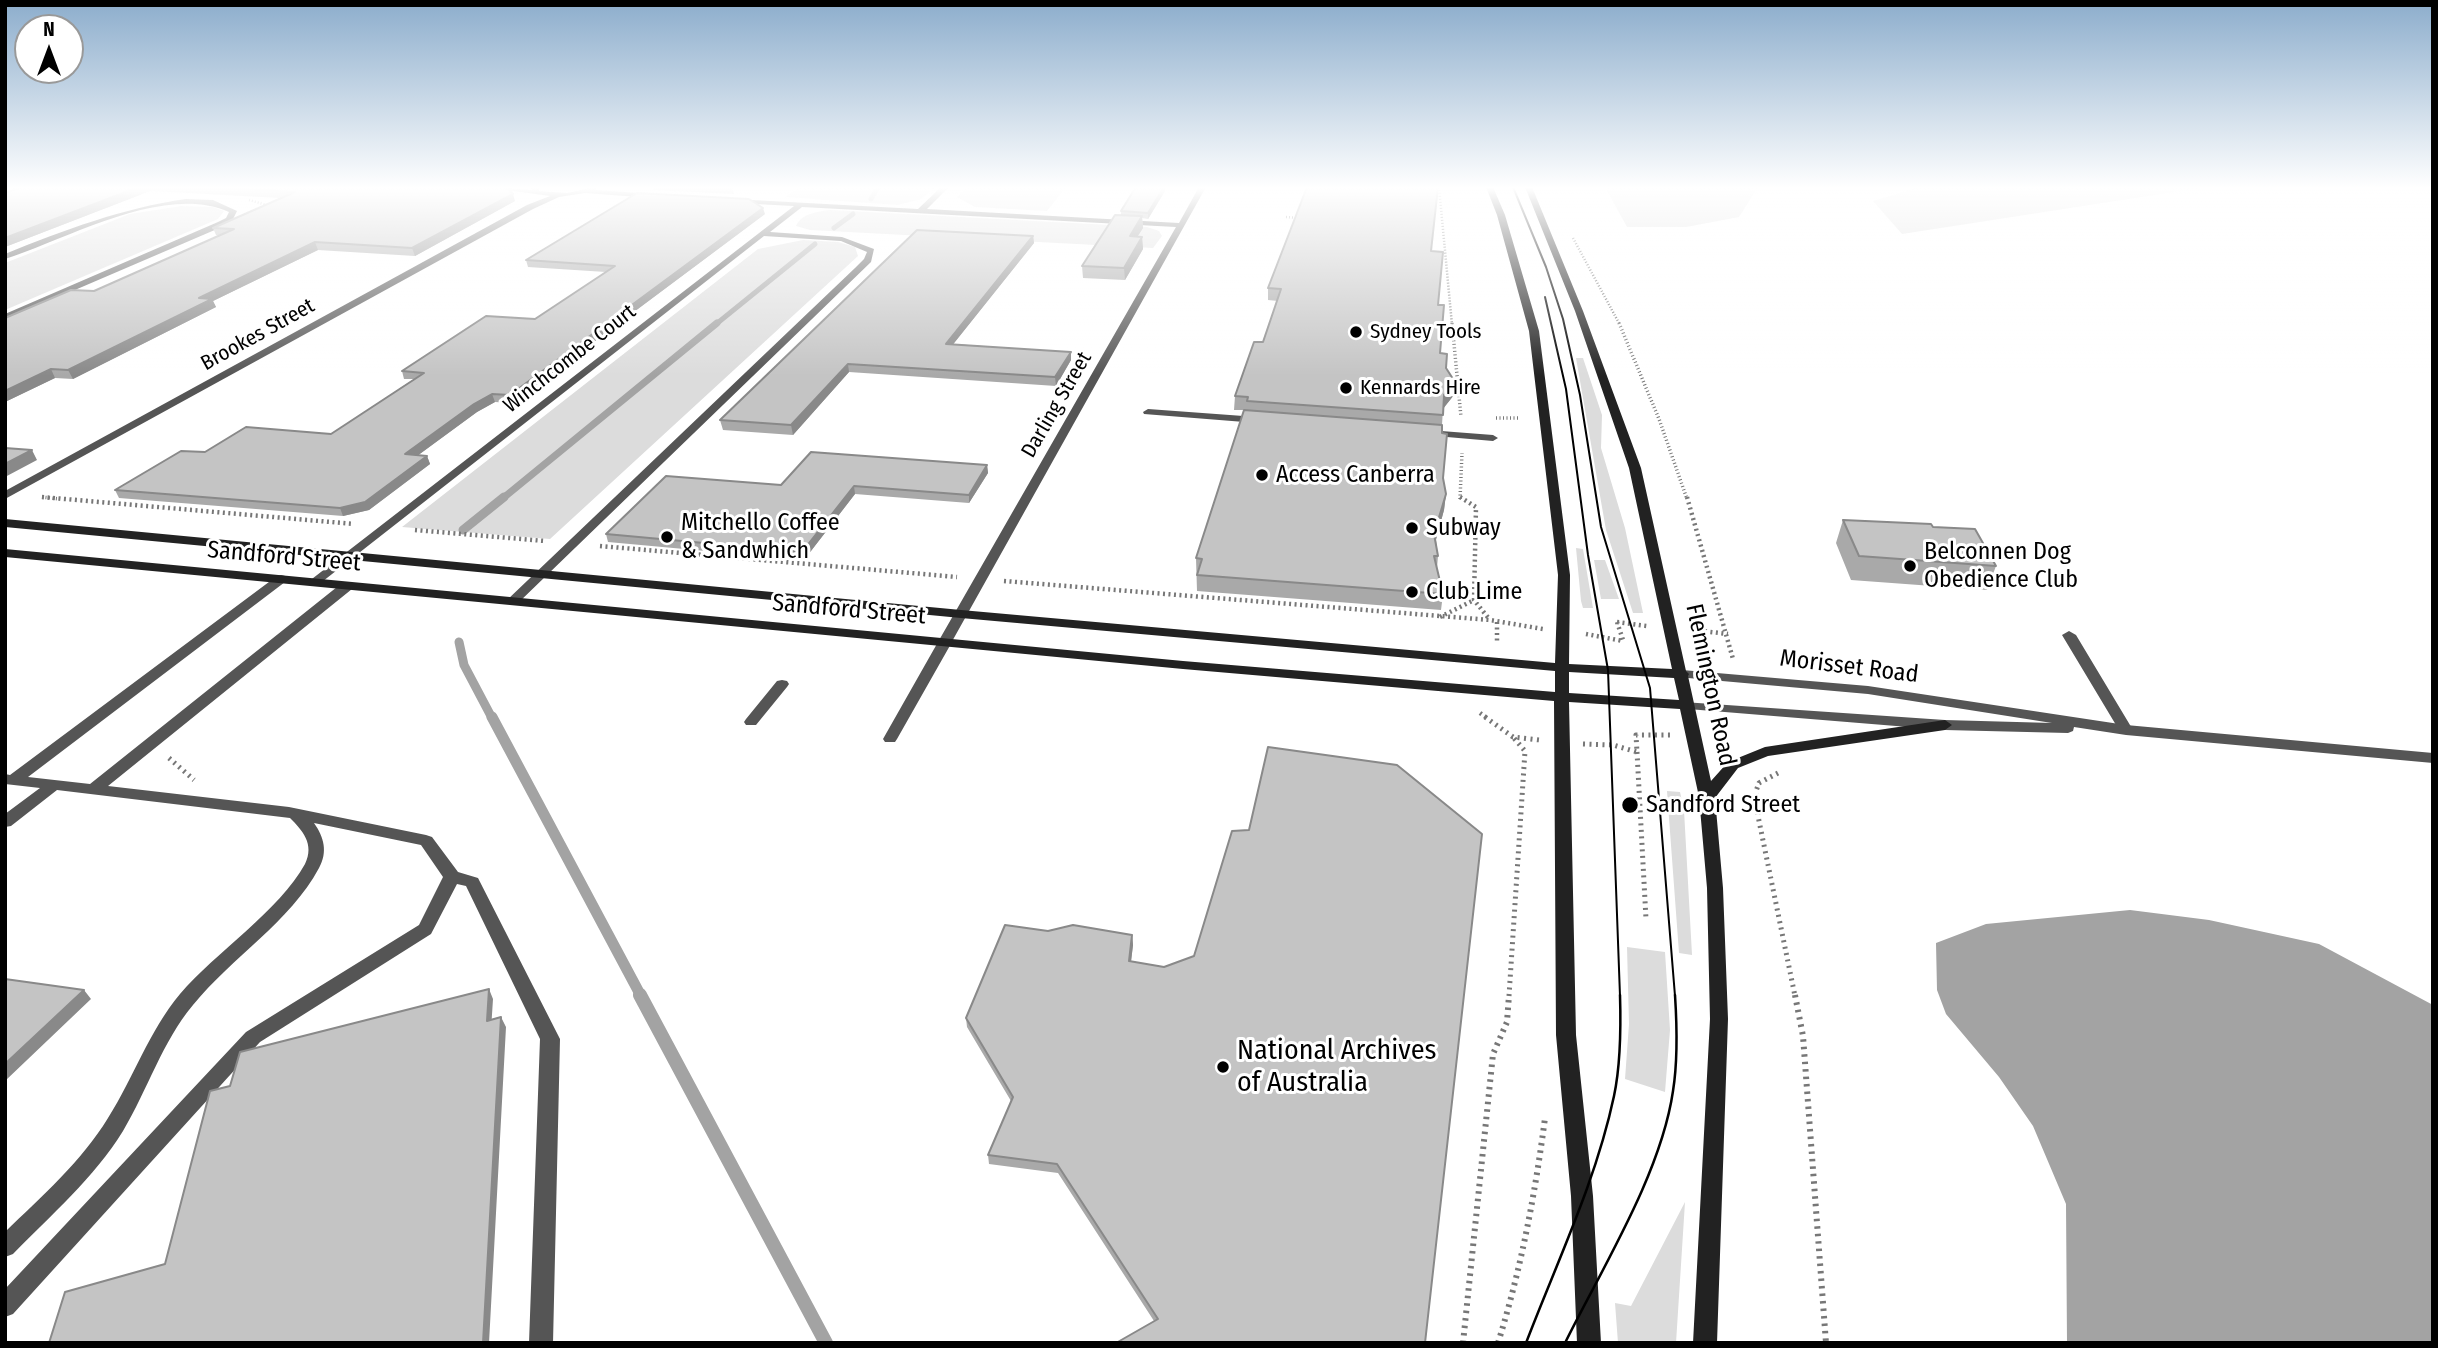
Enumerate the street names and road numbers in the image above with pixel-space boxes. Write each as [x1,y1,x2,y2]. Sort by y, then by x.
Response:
street label: Brookes Street [197,293,319,377]
street label: Winchcombe Court [499,300,641,418]
street label: Darling Street [1017,348,1097,462]
street label: Sandford Street [206,536,362,578]
street label: Sandford Street [771,589,927,631]
street label: Flemington Road [1679,601,1741,769]
street label: Morisset Road [1778,644,1920,690]

